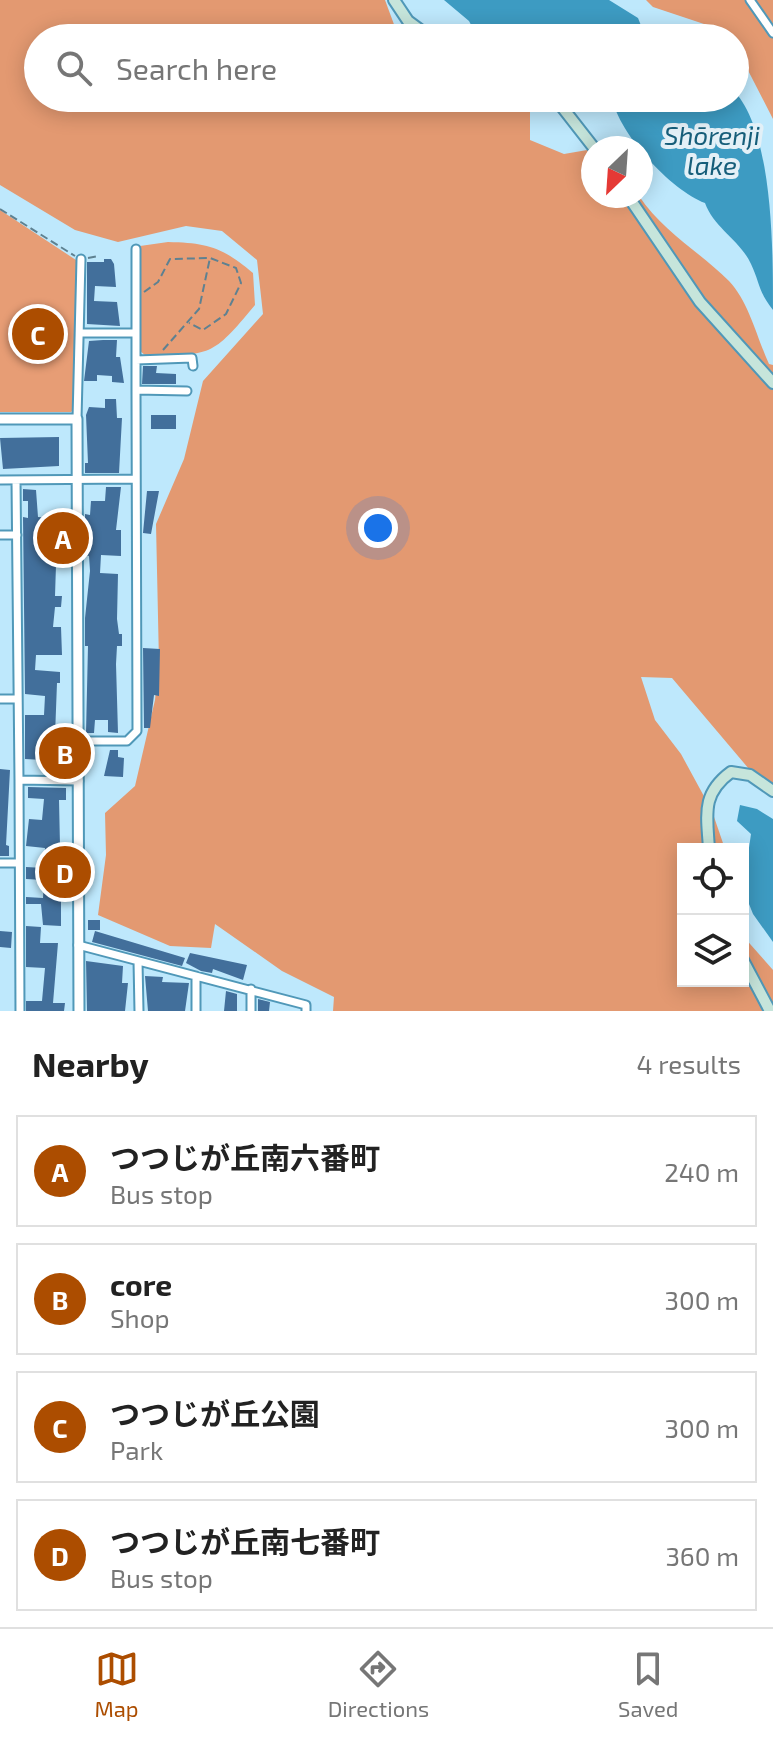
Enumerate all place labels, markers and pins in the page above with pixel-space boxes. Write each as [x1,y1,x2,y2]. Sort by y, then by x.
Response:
pin: C [12,304,64,364]
pin: A [37,508,89,568]
pin: B [39,723,91,783]
pin: D [39,842,91,902]

